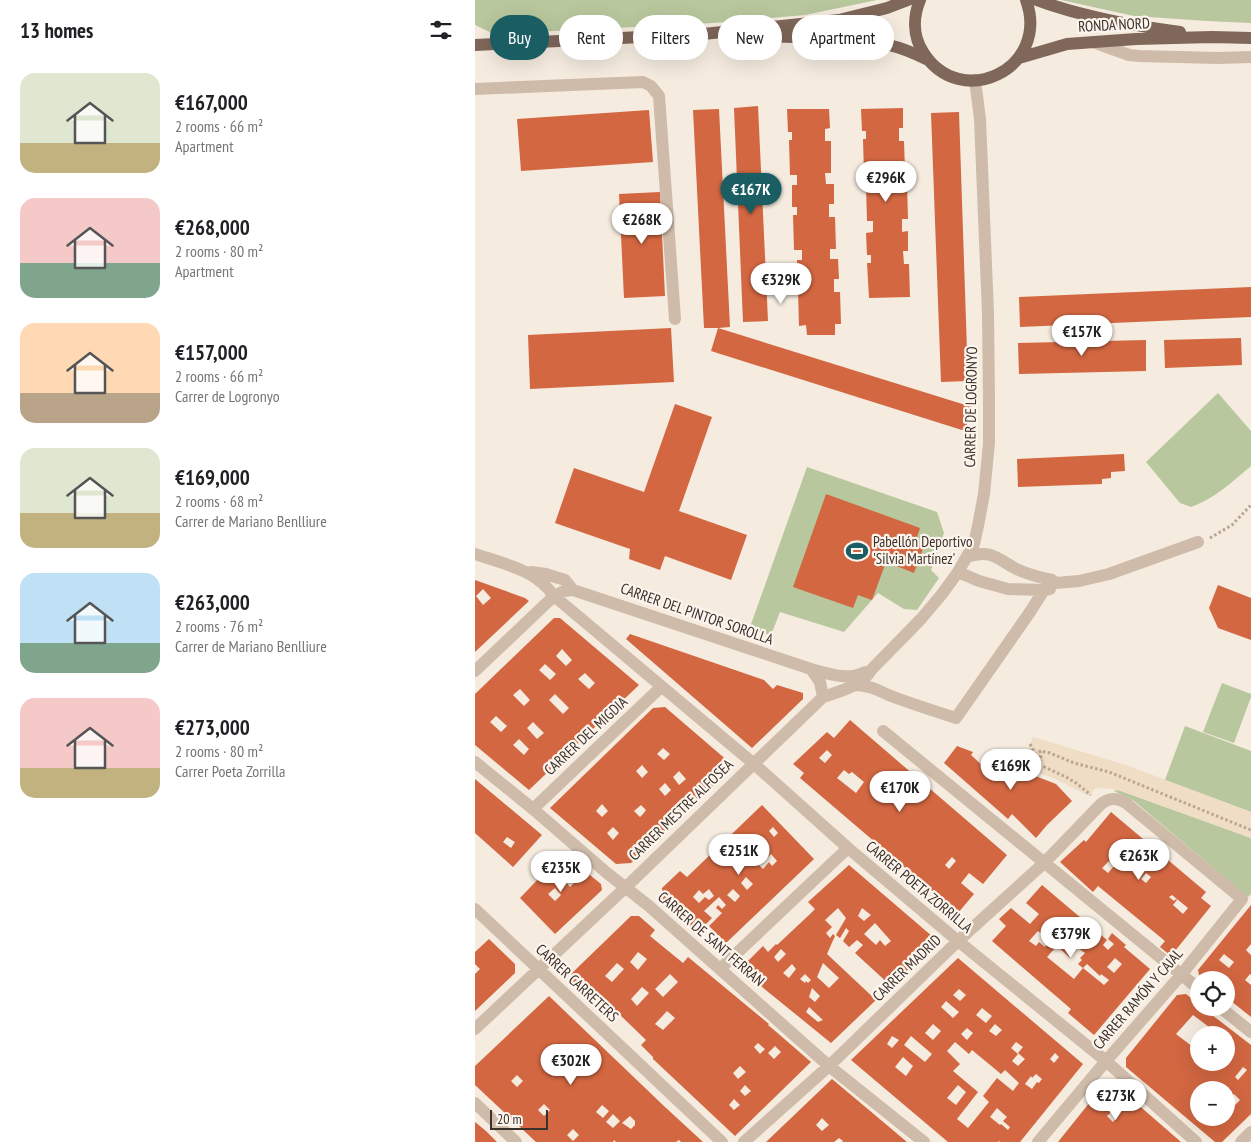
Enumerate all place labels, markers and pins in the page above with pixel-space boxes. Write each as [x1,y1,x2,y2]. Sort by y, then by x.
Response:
pin: €296K [851,160,921,203]
pin: €167K [716,172,786,215]
pin: €268K [607,202,677,245]
pin: €329K [746,262,816,305]
pin: €157K [1047,314,1117,357]
place label: Pabellón Deportivo 'Silvia Martínez' [873,532,973,568]
sports icon: Pabellón Deportivo 'Silvia Martínez' [844,538,870,564]
pin: €169K [976,748,1046,791]
pin: €170K [865,770,935,813]
pin: €251K [704,834,774,876]
pin: €263K [1104,838,1174,881]
pin: €235K [526,850,596,893]
pin: €379K [1036,916,1106,959]
pin: €302K [536,1044,606,1086]
pin: €273K [1081,1078,1151,1121]

